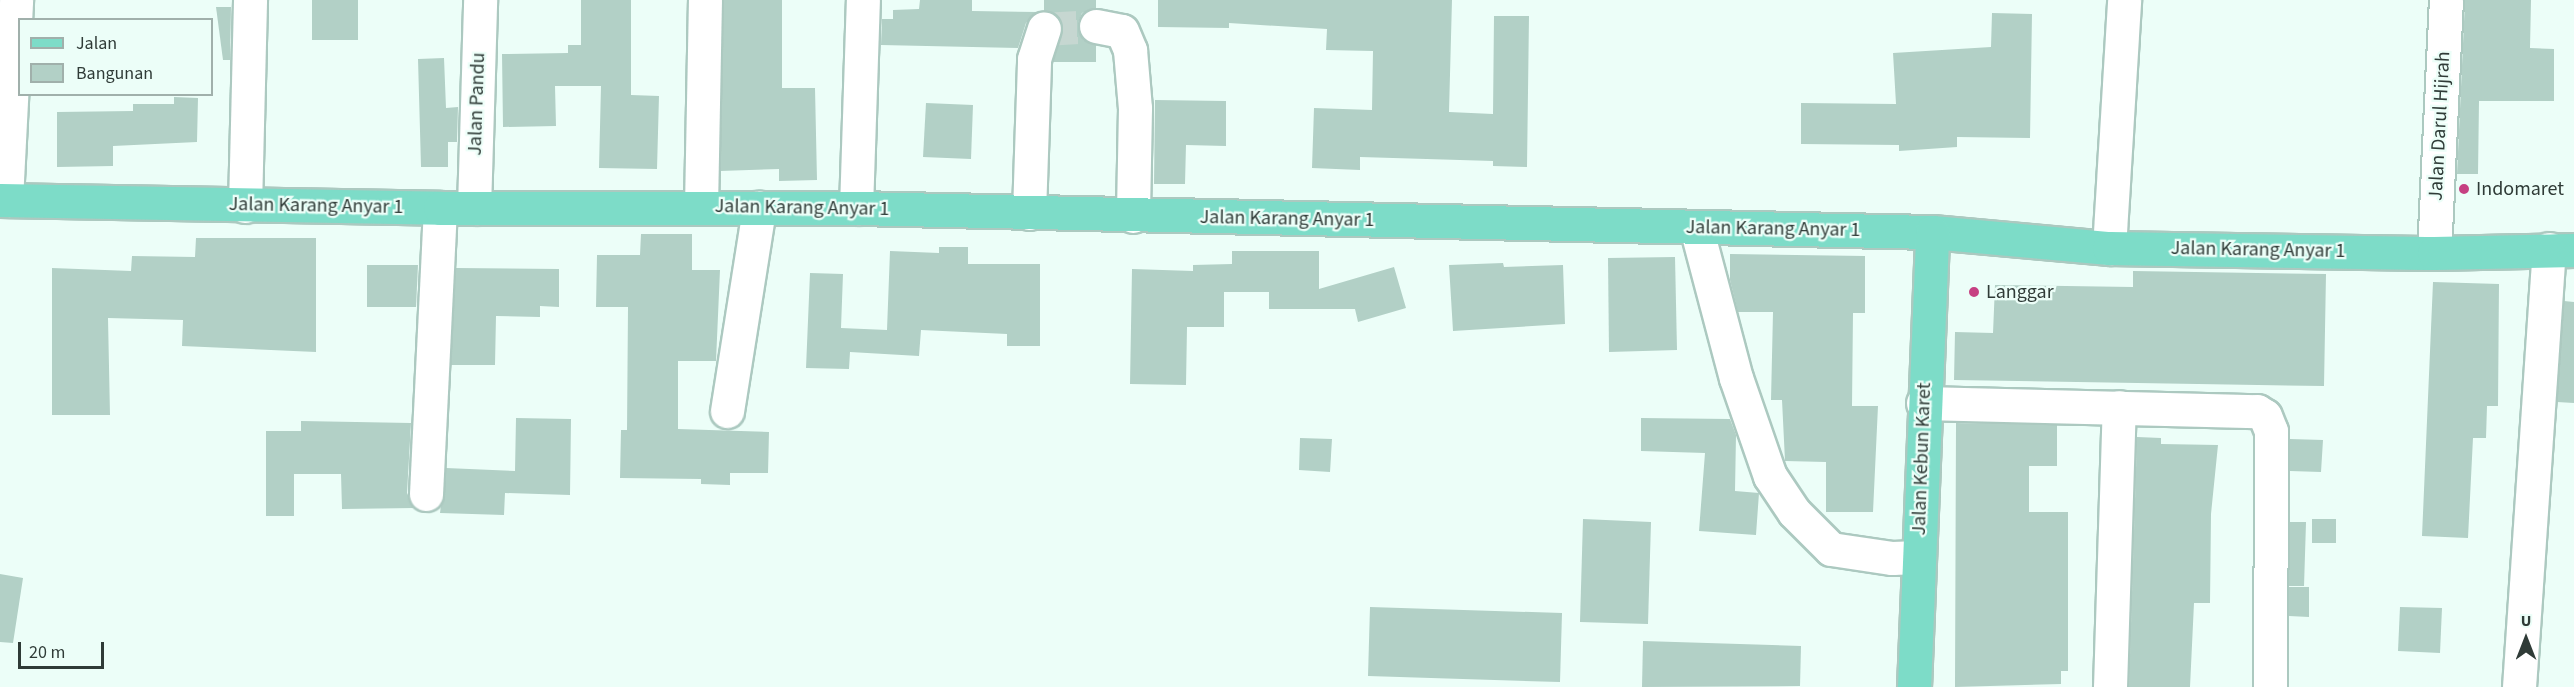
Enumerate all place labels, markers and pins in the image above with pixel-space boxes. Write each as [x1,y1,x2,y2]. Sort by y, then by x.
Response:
place label: Indomaret [2476,177,2564,201]
marker: Indomaret [2457,182,2471,196]
place label: Langgar [1986,280,2054,304]
marker: Langgar [1967,285,1981,299]

